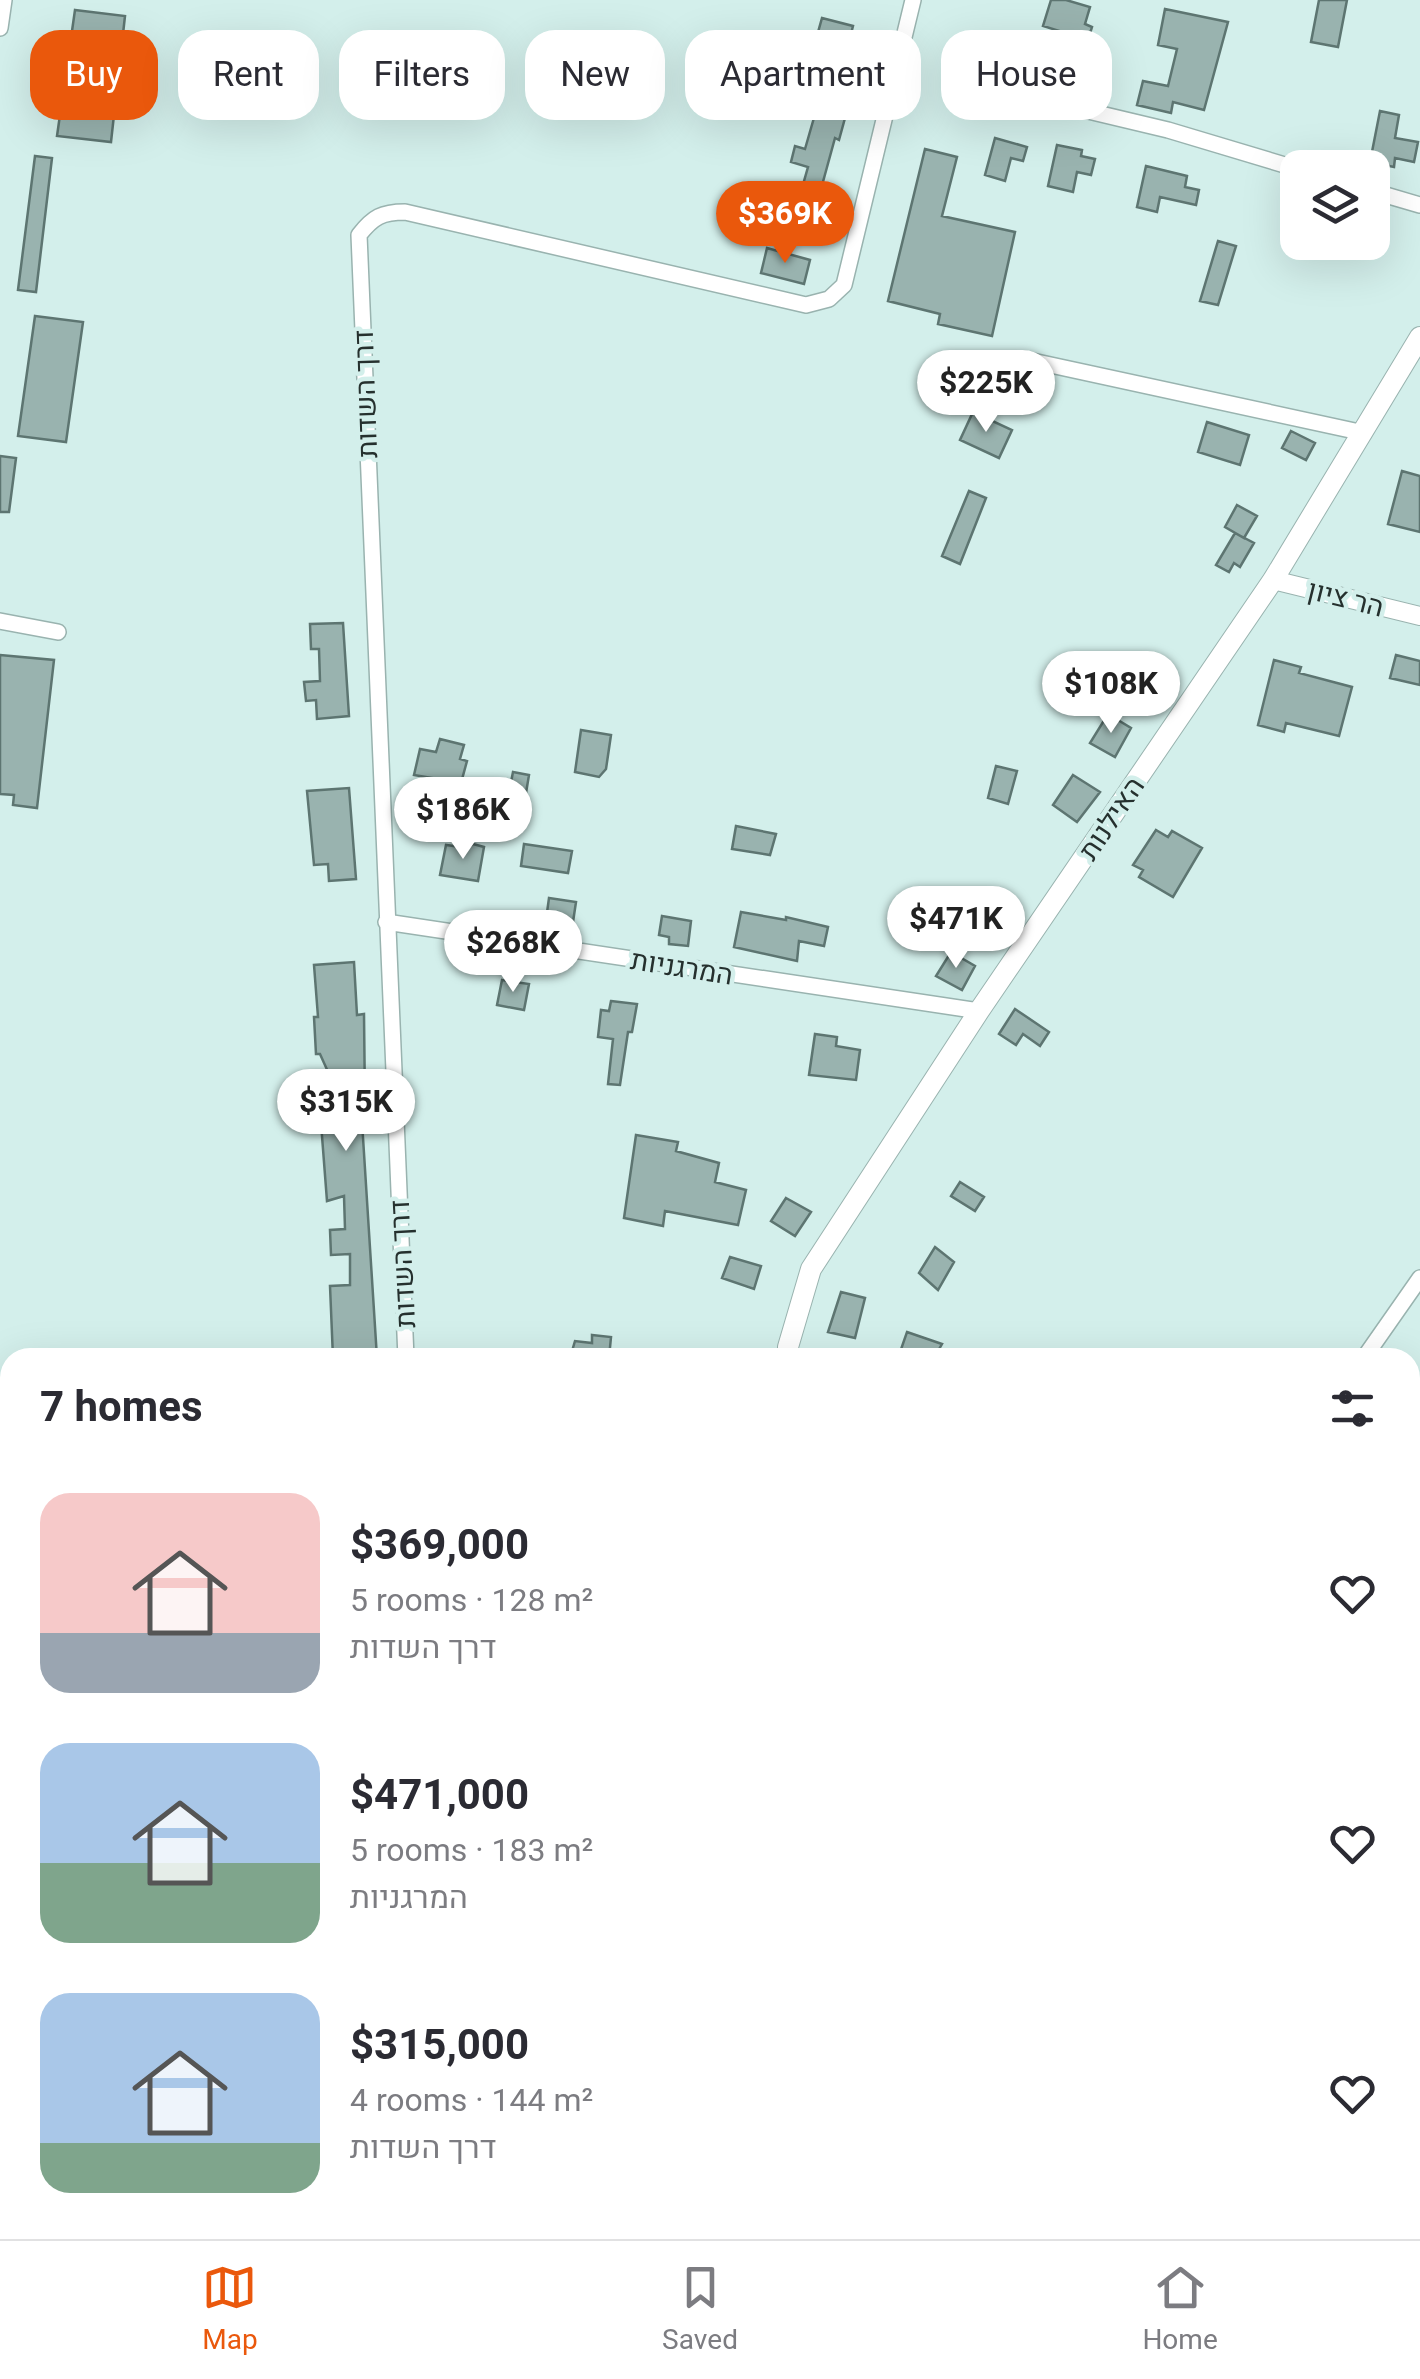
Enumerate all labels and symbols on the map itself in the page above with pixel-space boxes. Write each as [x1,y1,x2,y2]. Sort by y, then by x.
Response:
pin: $369K [715,181,855,266]
street label: דרך השדות [344,329,389,459]
pin: $225K [916,350,1056,435]
street label: הר ציון [1303,570,1388,629]
pin: $108K [1041,651,1181,736]
street label: האילנות [1069,769,1155,869]
pin: $186K [393,777,533,862]
pin: $471K [886,886,1026,971]
pin: $268K [443,910,583,995]
street label: המרגניות [628,940,736,997]
pin: $315K [276,1069,416,1154]
street label: דרך השדות [380,1199,427,1329]

